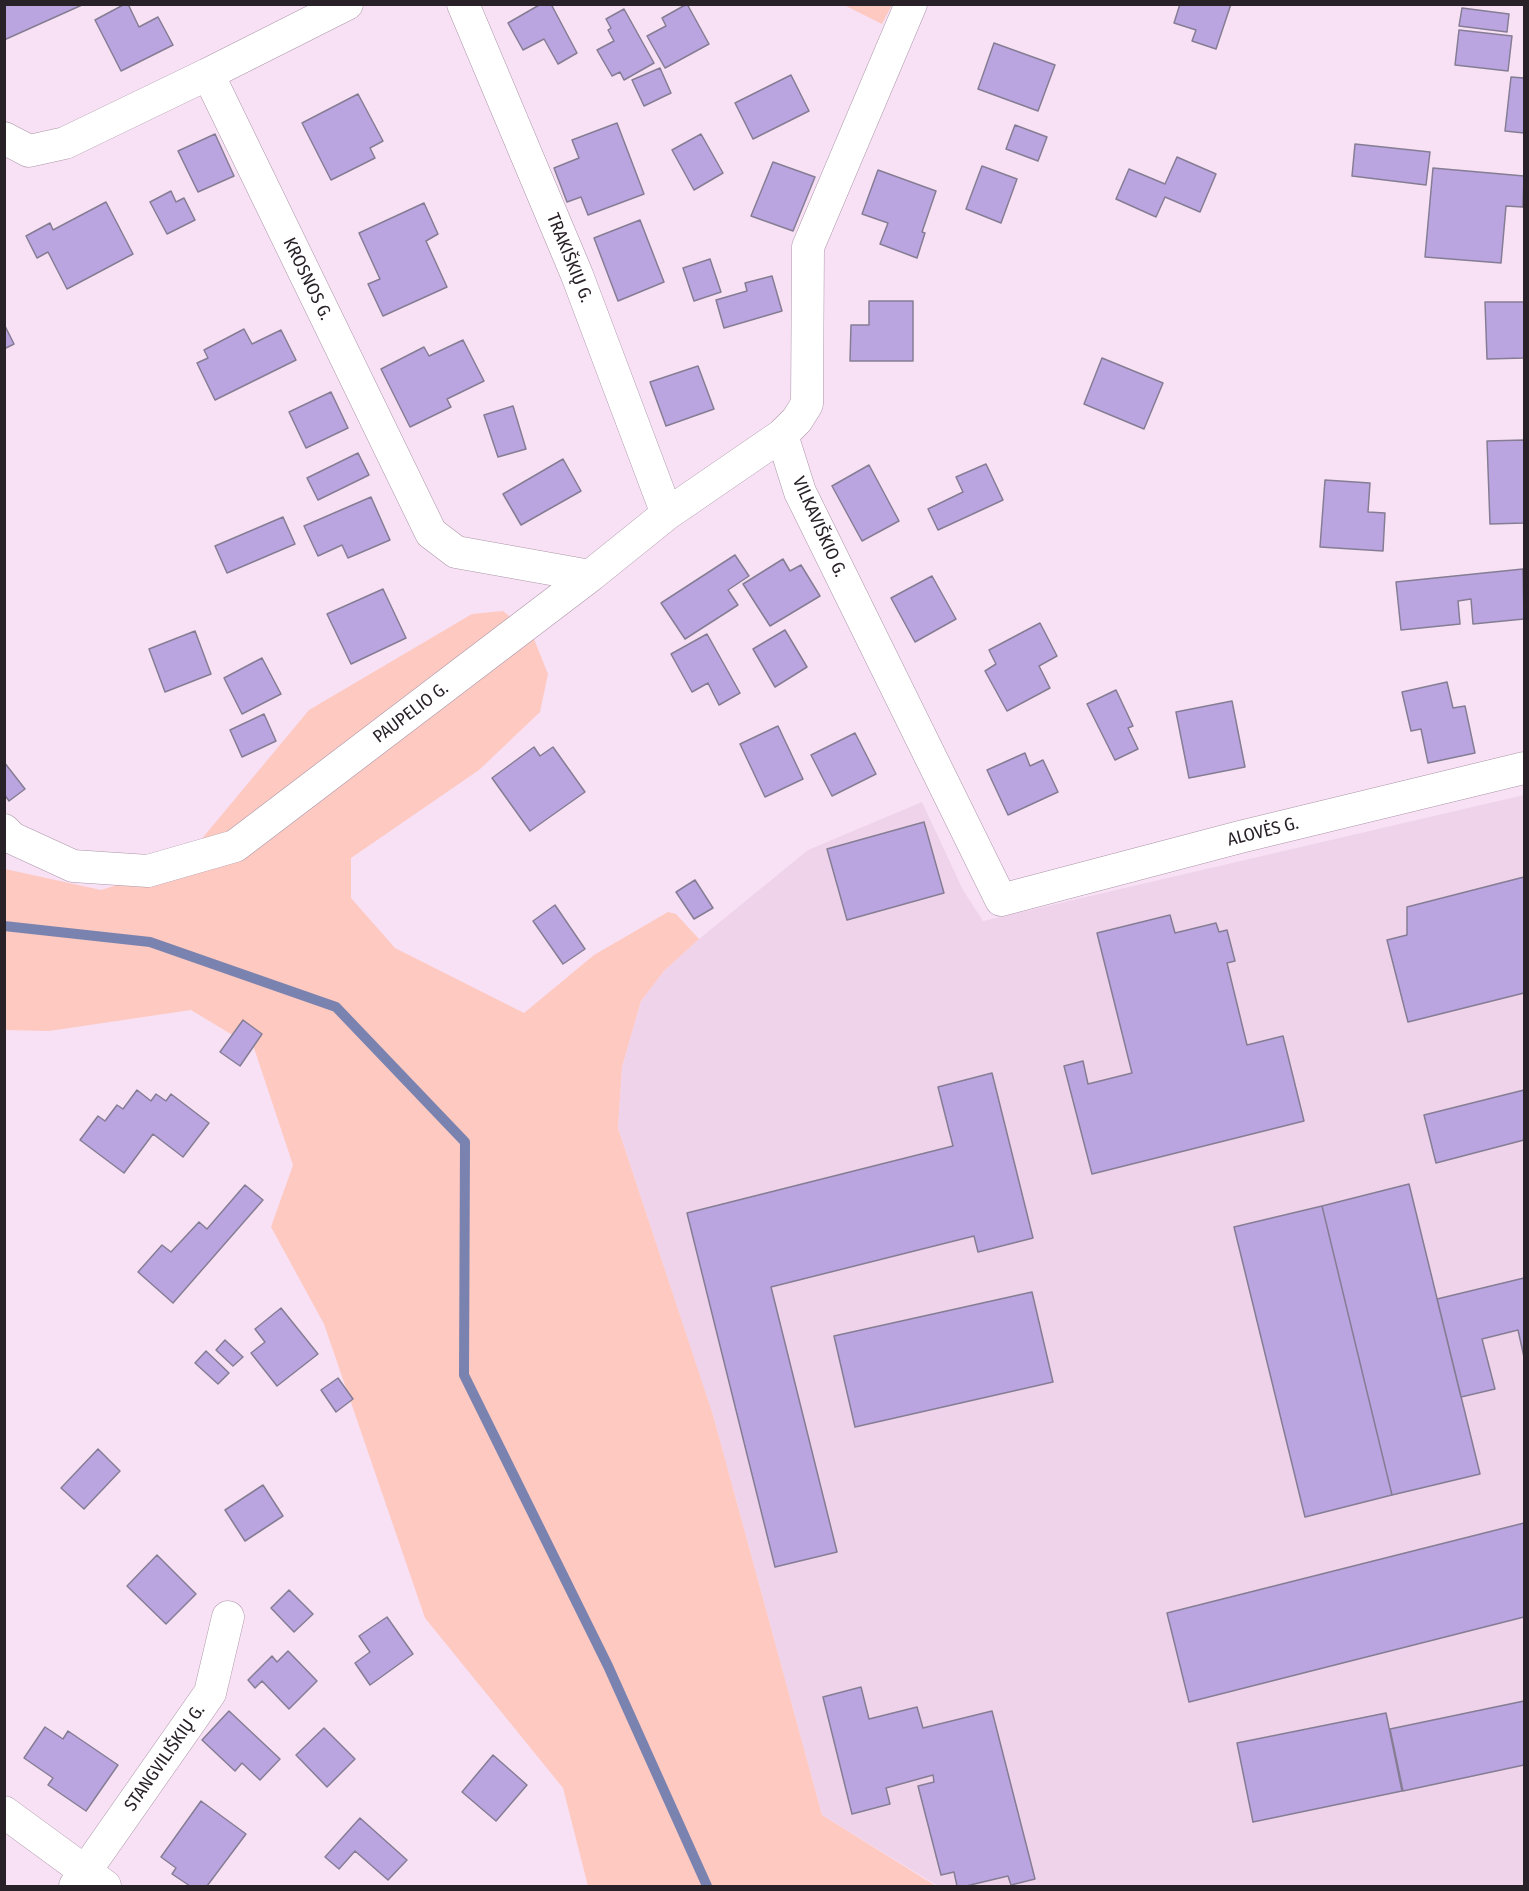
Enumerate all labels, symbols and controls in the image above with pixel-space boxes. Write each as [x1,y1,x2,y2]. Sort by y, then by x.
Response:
street label: TRAKIŠKIŲ G. [541,210,597,306]
street label: KROSNOS G. [278,234,336,324]
street label: VILKAVIŠKIO G. [787,474,851,580]
street label: PAUPELIO G. [369,678,453,748]
street label: ALOVĖS G. [1225,813,1301,851]
street label: STANGVILIŠKIŲ G. [120,1700,210,1816]

